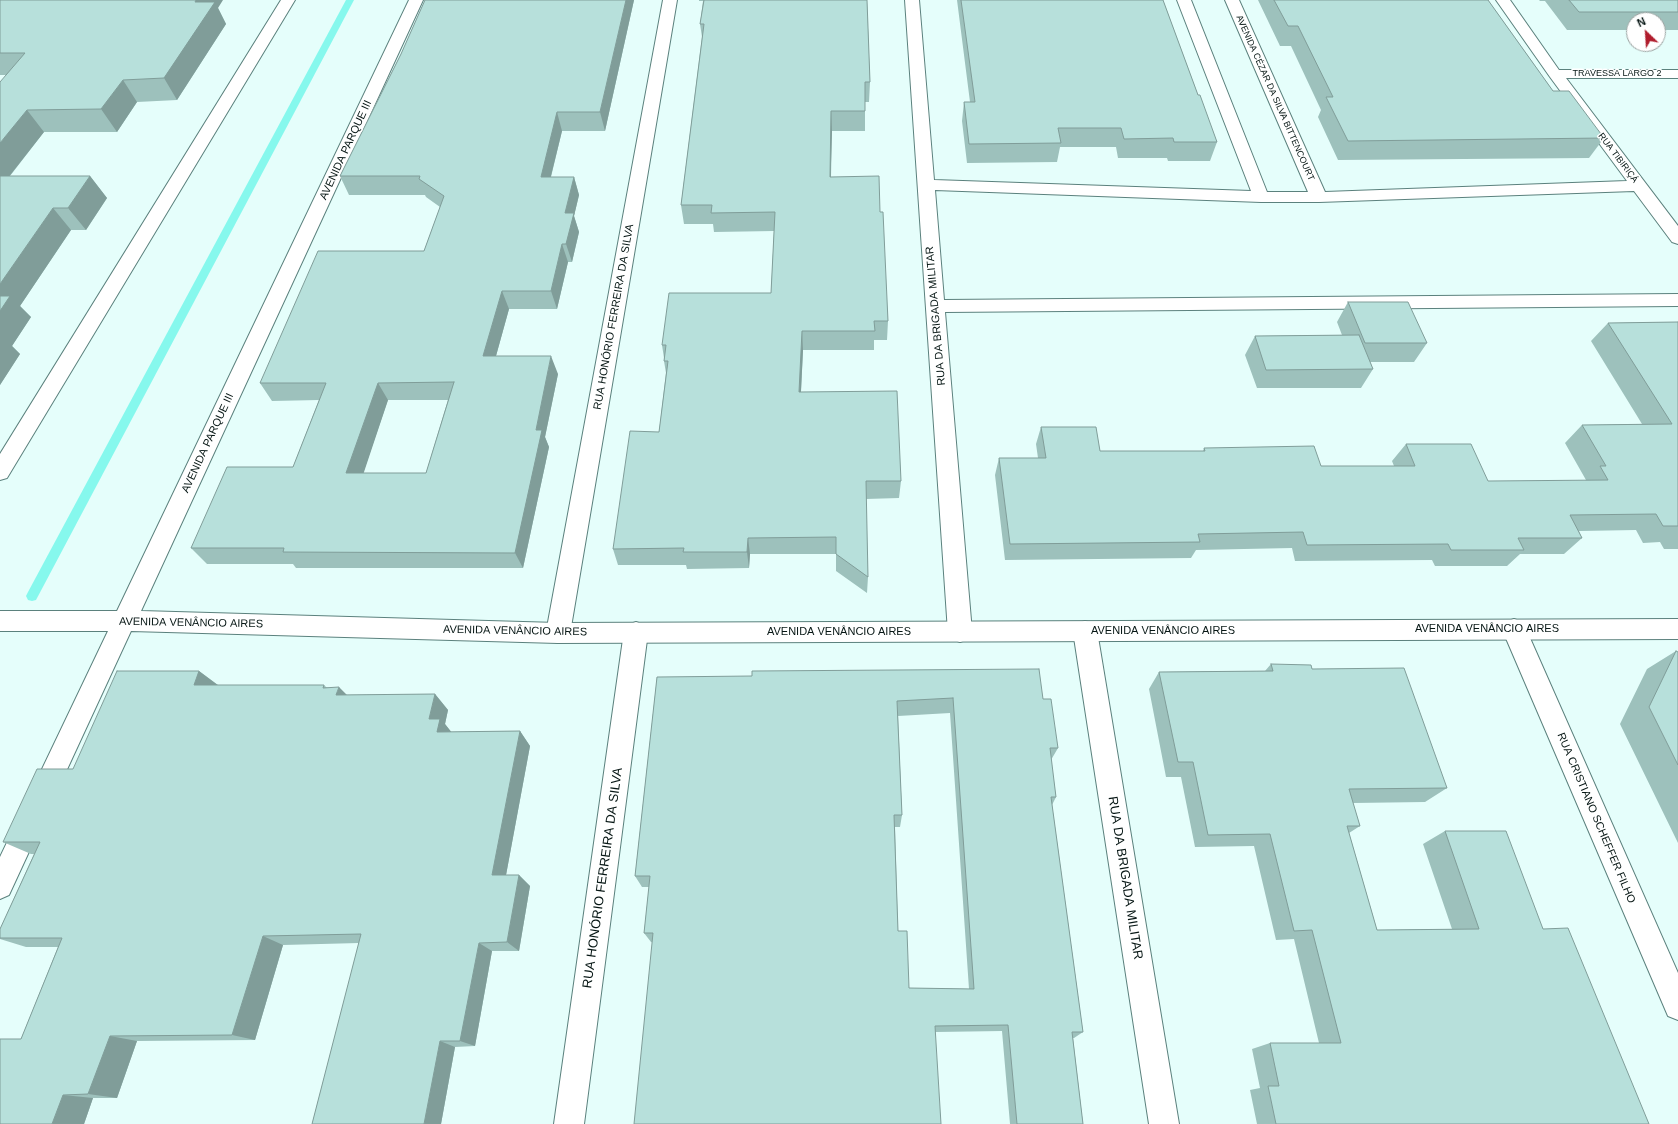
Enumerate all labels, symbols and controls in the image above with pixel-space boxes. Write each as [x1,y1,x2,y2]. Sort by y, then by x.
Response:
north arrow [1626,12,1666,52]
street label: AVENIDA CÉZAR DA SILVA BITTENCOURT [1233,14,1317,182]
text: N [1635,15,1647,29]
street label: TRAVESSA LARGO 2 [1573,69,1661,79]
street label: AVENIDA PARQUE III [317,98,375,202]
street label: RUA TIBIRIÇÁ [1596,131,1640,185]
street label: RUA HONÓRIO FERREIRA DA SILVA [591,223,637,411]
street label: RUA DA BRIGADA MILITAR [923,246,949,386]
street label: AVENIDA PARQUE III [179,391,237,495]
street label: AVENIDA VENÂNCIO AIRES [119,615,263,631]
street label: AVENIDA VENÂNCIO AIRES [1415,622,1559,636]
street label: AVENIDA VENÂNCIO AIRES [443,623,587,639]
street label: AVENIDA VENÂNCIO AIRES [1091,624,1235,638]
street label: AVENIDA VENÂNCIO AIRES [767,625,911,639]
street label: RUA CRISTIANO SCHEFFER FILHO [1554,731,1638,905]
street label: RUA HONÓRIO FERREIRA DA SILVA [580,767,626,989]
street label: RUA DA BRIGADA MILITAR [1104,795,1146,961]

